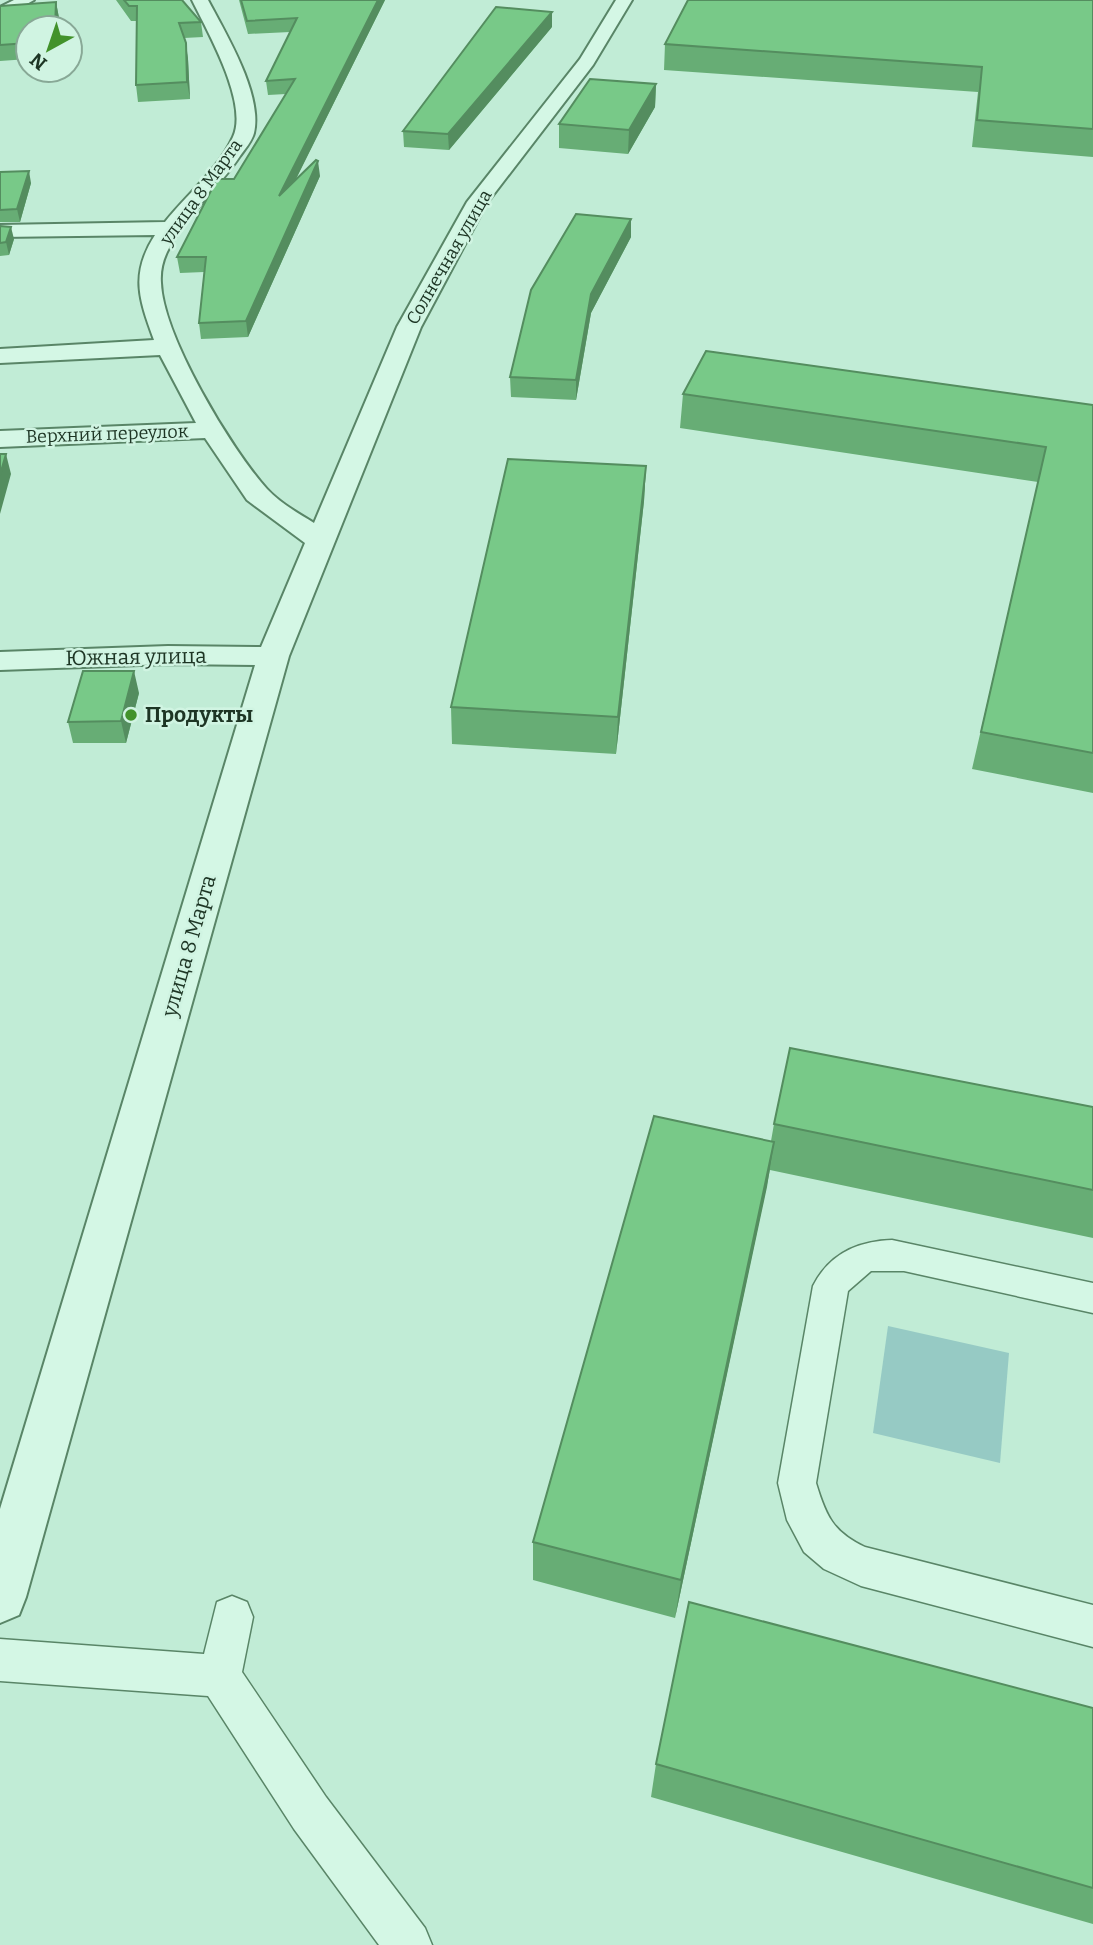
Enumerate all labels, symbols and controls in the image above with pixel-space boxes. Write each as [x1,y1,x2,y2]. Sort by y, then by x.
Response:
north arrow [14,14,84,84]
text: N [25,48,51,75]
street label: улица 8 Марта [155,135,247,250]
street label: Солнечная улица [401,185,497,328]
street label: Верхний переулок [25,420,189,448]
street label: Южная улица [65,643,207,671]
place label: Продукты [145,702,253,728]
marker: Продукты [123,707,139,723]
street label: улица 8 Марта [156,872,222,1021]

